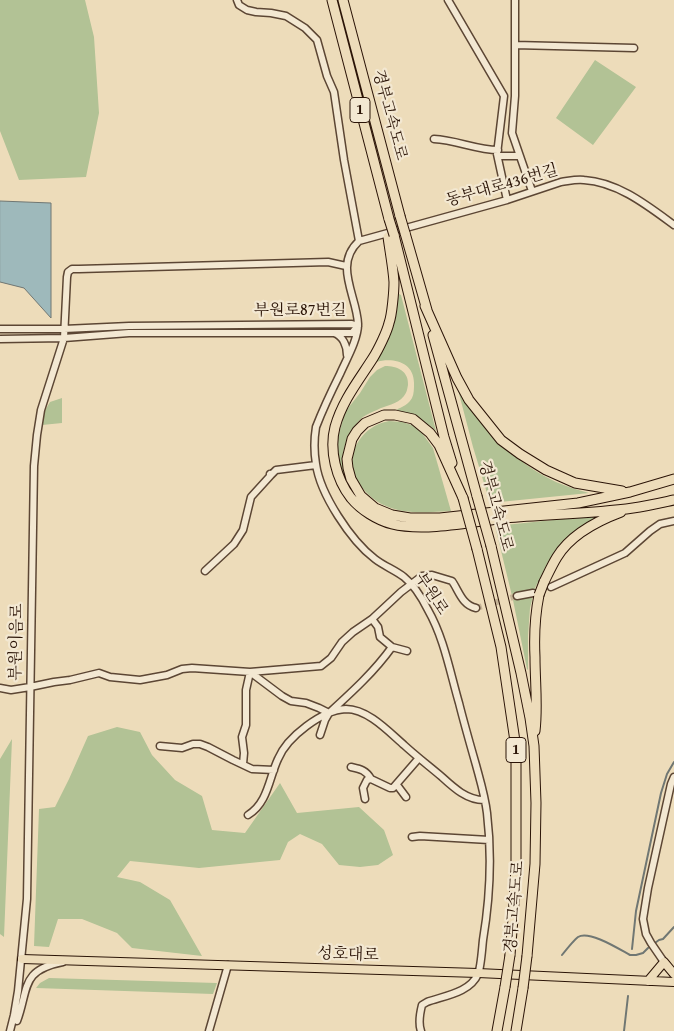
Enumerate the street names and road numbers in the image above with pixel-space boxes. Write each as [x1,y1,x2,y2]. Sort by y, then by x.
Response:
street label: 경부고속도로 [368,68,410,162]
road number: 1 [350,98,370,122]
street label: 동부대로436번길 [444,161,560,211]
street label: 부원로87번길 [254,301,346,321]
street label: 경부고속도로 [474,459,516,553]
street label: 부원로 [410,569,452,619]
street label: 부원이음로 [7,603,27,681]
road number: 1 [506,738,526,762]
street label: 경부고속도로 [501,860,529,954]
street label: 성호대로 [317,944,379,966]

